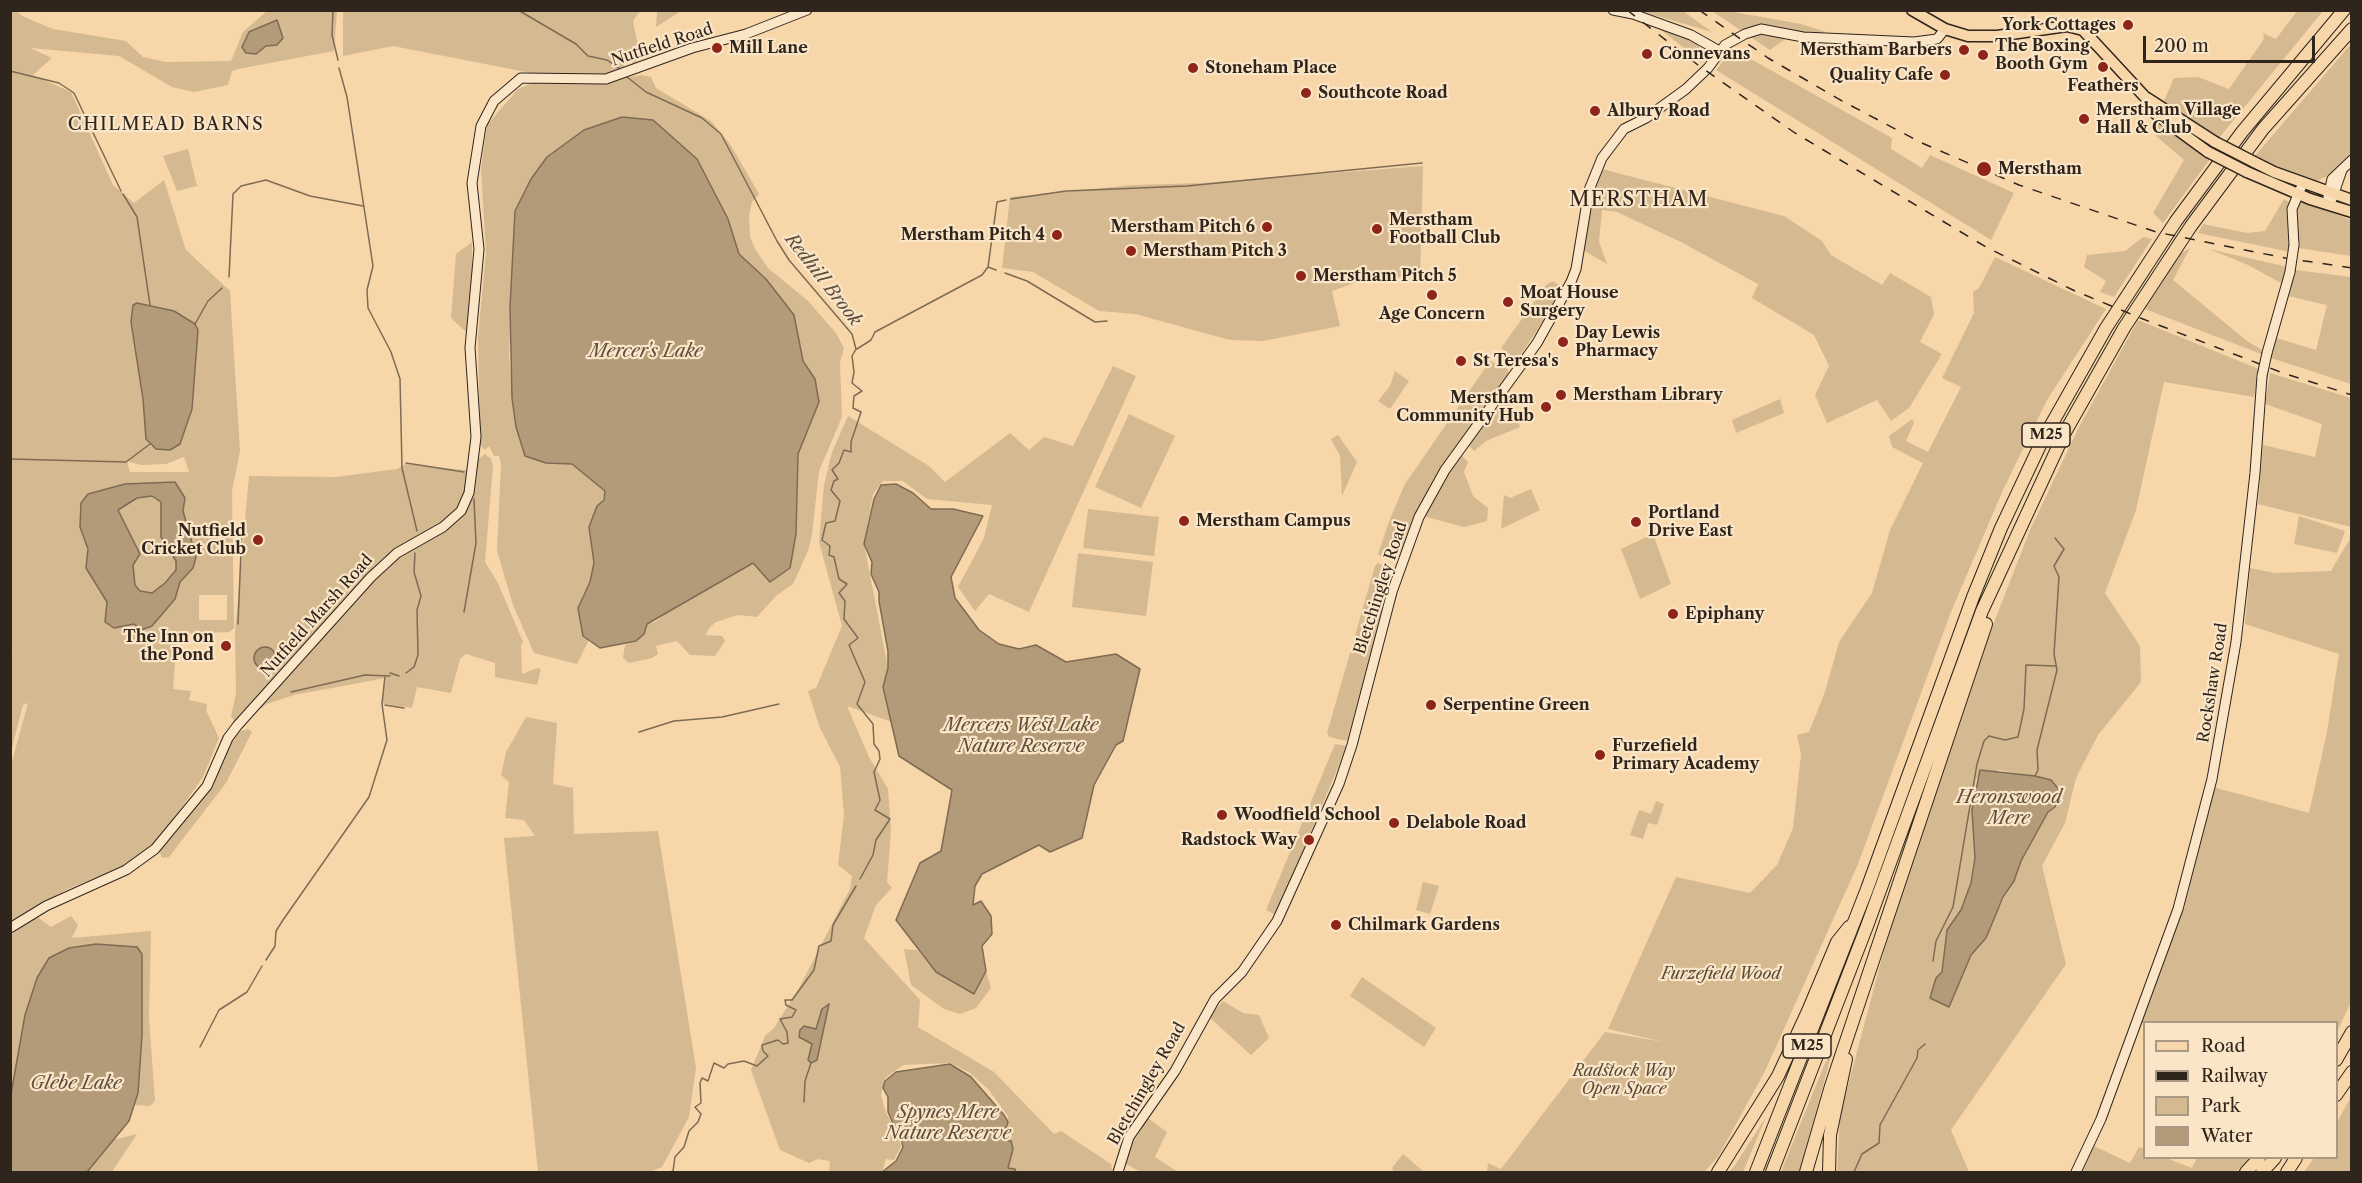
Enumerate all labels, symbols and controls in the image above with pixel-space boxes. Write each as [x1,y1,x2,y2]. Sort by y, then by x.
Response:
place label: York Cottages [2002,15,2116,35]
marker: York Cottages [2121,18,2135,32]
street label: Nutfield Road [609,20,715,70]
scale bar [2146,24,2318,62]
text: 200 m [2154,35,2209,57]
place label: The Boxing Booth Gym [1995,36,2090,74]
place label: Mill Lane [729,38,808,58]
place label: Merstham Barbers [1800,40,1952,60]
marker: Mill Lane [710,41,724,55]
marker: Merstham Barbers [1957,43,1971,57]
place label: Connevans [1659,44,1750,64]
marker: Connevans [1640,47,1654,61]
marker: The Boxing Booth Gym [1976,48,1990,62]
place label: Stoneham Place [1205,58,1337,78]
marker: Feathers [2096,60,2110,74]
marker: Stoneham Place [1186,61,1200,75]
place label: Quality Cafe [1830,65,1933,85]
marker: Quality Cafe [1938,68,1952,82]
place label: Feathers [2067,76,2139,96]
place label: Southcote Road [1318,83,1448,103]
marker: Southcote Road [1299,86,1313,100]
place label: Merstham Village Hall & Club [2096,100,2241,138]
place label: Albury Road [1607,101,1710,121]
marker: Albury Road [1588,104,1602,118]
marker: Merstham Village Hall & Club [2077,112,2091,126]
district label: CHILMEAD BARNS [68,114,264,136]
place label: Merstham [1998,159,2082,179]
marker: Merstham [1975,160,1993,178]
district label: MERSTHAM [1569,188,1709,212]
place label: Merstham Football Club [1389,210,1500,248]
place label: Merstham Pitch 6 [1111,217,1255,237]
marker: Merstham Pitch 6 [1260,220,1274,234]
marker: Merstham Football Club [1370,222,1384,236]
place label: Merstham Pitch 4 [901,225,1045,245]
marker: Merstham Pitch 4 [1050,228,1064,242]
water label: Redhill Brook [780,229,866,331]
place label: Merstham Pitch 3 [1143,241,1287,261]
marker: Merstham Pitch 3 [1124,244,1138,258]
place label: Merstham Pitch 5 [1313,266,1457,286]
marker: Merstham Pitch 5 [1294,269,1308,283]
place label: Moat House Surgery [1520,283,1618,321]
marker: Age Concern [1425,288,1439,302]
marker: Moat House Surgery [1501,295,1515,309]
place label: Age Concern [1379,304,1485,324]
place label: Day Lewis Pharmacy [1575,323,1660,361]
marker: Day Lewis Pharmacy [1556,335,1570,349]
water label: Mercer's Lake [589,341,703,363]
place label: St Teresa's [1473,351,1559,371]
marker: St Teresa's [1454,354,1468,368]
place label: Merstham Library [1573,385,1723,405]
place label: Merstham Community Hub [1396,388,1534,426]
marker: Merstham Library [1554,388,1568,402]
marker: Merstham Community Hub [1539,400,1553,414]
road number: M25 [2022,423,2070,447]
place label: Portland Drive East [1648,503,1733,541]
place label: Merstham Campus [1196,511,1351,531]
marker: Merstham Campus [1177,514,1191,528]
marker: Portland Drive East [1629,515,1643,529]
street label: Bletchingley Road [1350,519,1412,657]
place label: Nutfield Cricket Club [141,521,246,559]
marker: Nutfield Cricket Club [251,533,265,547]
street label: Nutfield Marsh Road [257,551,377,681]
place label: Epiphany [1685,604,1764,624]
marker: Epiphany [1666,607,1680,621]
street label: Rockshaw Road [2194,622,2232,744]
place label: The Inn on the Pond [123,627,214,665]
marker: The Inn on the Pond [219,639,233,653]
place label: Serpentine Green [1443,695,1590,715]
marker: Serpentine Green [1424,698,1438,712]
water label: Mercers West Lake Nature Reserve [944,715,1098,758]
place label: Furzefield Primary Academy [1612,736,1759,774]
marker: Furzefield Primary Academy [1593,748,1607,762]
water label: Heronswood Mere [1956,787,2062,830]
place label: Woodfield School [1234,805,1380,825]
marker: Woodfield School [1215,808,1229,822]
place label: Delabole Road [1406,813,1526,833]
marker: Delabole Road [1387,816,1401,830]
place label: Radstock Way [1181,830,1297,850]
marker: Radstock Way [1302,833,1316,847]
place label: Chilmark Gardens [1348,915,1500,935]
marker: Chilmark Gardens [1329,918,1343,932]
park label: Furzefield Wood [1661,964,1781,984]
street label: Bletchingley Road [1104,1019,1190,1149]
legend [2143,1021,2338,1159]
road number: M25 [1783,1034,1831,1058]
text: Road [2201,1035,2246,1057]
park label: Radstock Way Open Space [1573,1061,1675,1099]
text: Railway [2201,1065,2268,1087]
water label: Glebe Lake [30,1073,122,1095]
text: Park [2201,1095,2240,1117]
water label: Spynes Mere Nature Reserve [885,1102,1011,1144]
text: Water [2201,1125,2253,1147]

